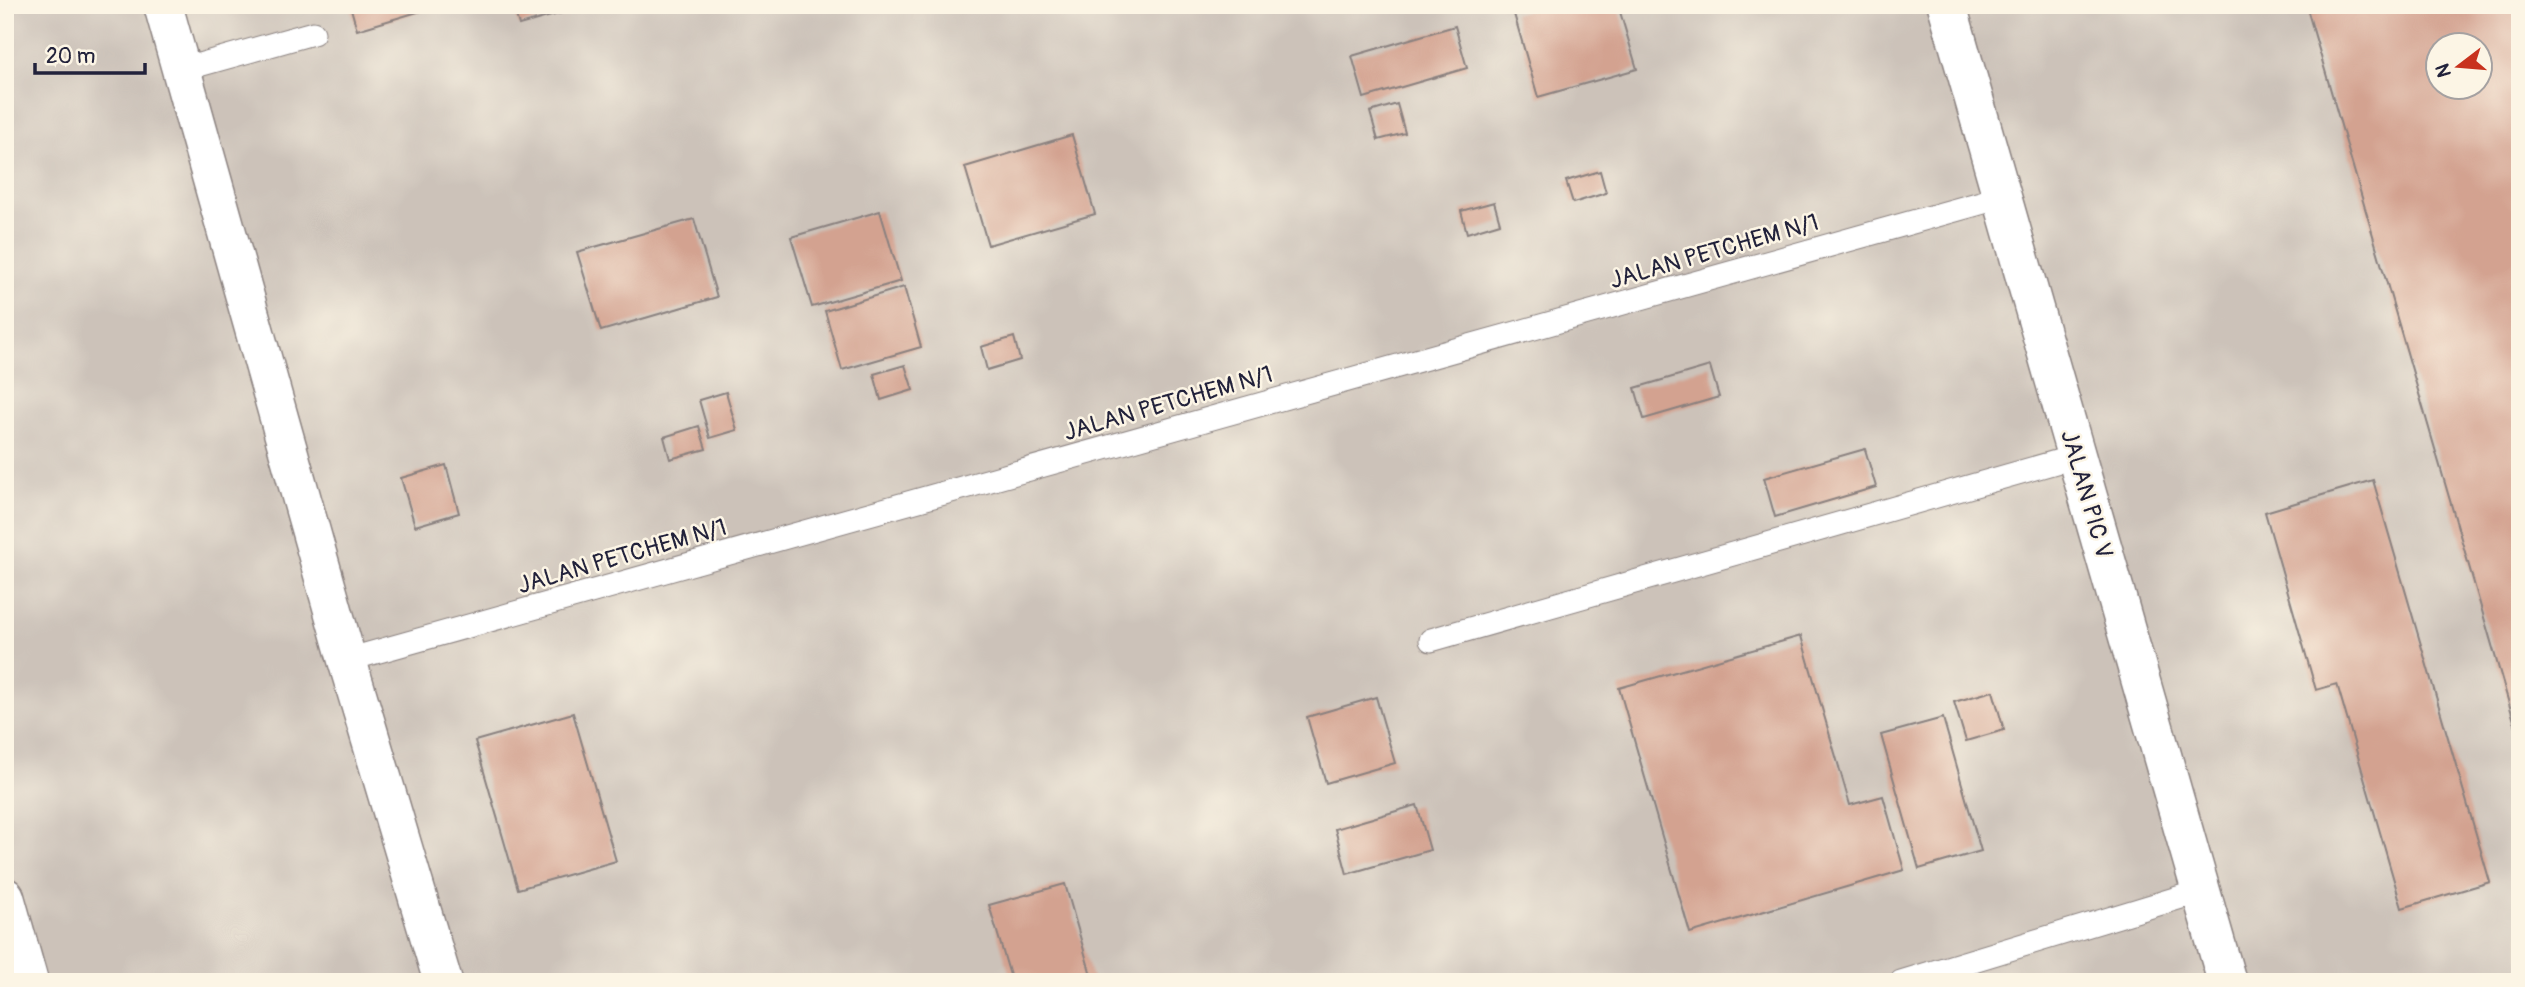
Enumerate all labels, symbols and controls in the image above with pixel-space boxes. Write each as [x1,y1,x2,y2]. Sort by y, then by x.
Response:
scale bar [35,32,145,76]
north arrow [2424,32,2494,102]
text: 20 m [46,43,95,70]
text: N [2430,61,2457,80]
street label: JALAN PETCHEM N/1 [1606,208,1822,295]
street label: JALAN PETCHEM N/1 [1060,360,1276,447]
street label: JALAN PIC V [2054,427,2119,562]
street label: JALAN PETCHEM N/1 [514,513,730,600]

